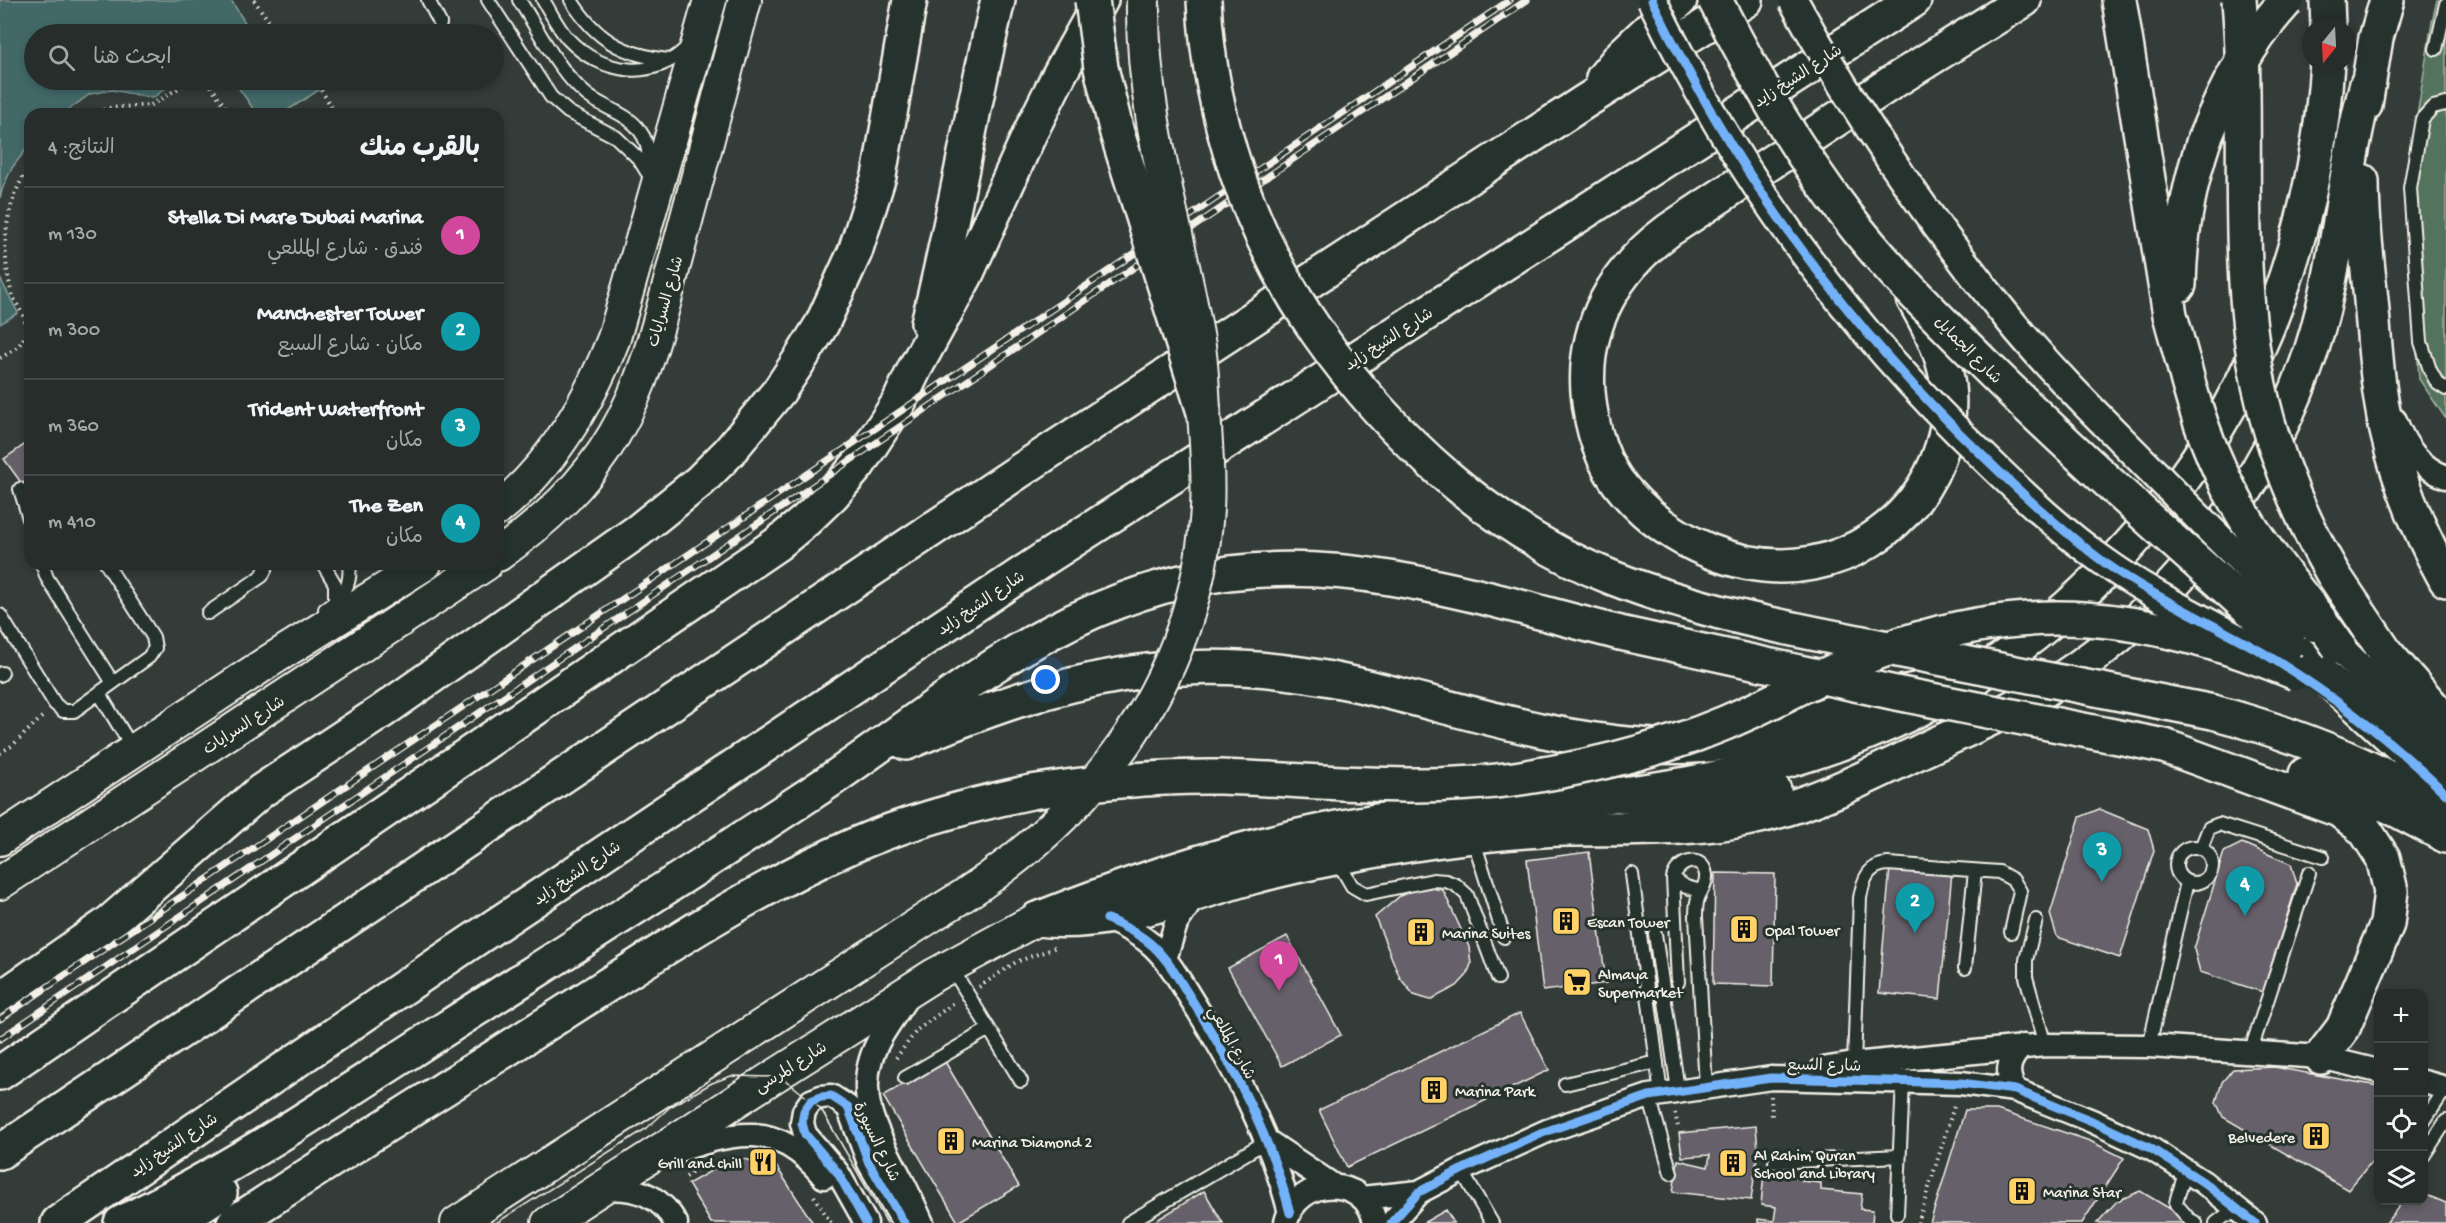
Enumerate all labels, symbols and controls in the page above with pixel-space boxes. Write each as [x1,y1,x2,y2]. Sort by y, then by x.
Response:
north arrow [2302,18,2356,72]
search box [24,24,504,90]
icon: search [45,41,78,74]
street label: شارع الشيخ زايد [1751,42,1847,114]
text: ابحث هنا [93,46,172,72]
text: بالقرب منك [360,135,480,166]
text: النتائج: 4 [48,138,115,161]
text: Stella Di Mare Dubai Marina [168,206,423,232]
text: 130 m [48,224,97,247]
text: 1 [456,224,465,247]
text: فندق · شارع المللعي [267,239,423,262]
street label: شارع السرايات [645,254,689,350]
text: Manchester Tower [257,302,423,328]
street label: شارع الشيخ زايد [1342,305,1438,377]
street label: شارع الجمايل [1929,313,2005,389]
text: 300 m [48,320,100,343]
text: 2 [456,320,465,343]
text: مكان · شارع السبع [277,335,423,358]
text: Trident Waterfront [249,398,423,424]
text: 360 m [48,416,99,439]
text: 3 [455,416,466,439]
text: مكان [386,431,423,454]
text: The Zen [350,494,423,520]
text: 410 m [48,512,96,535]
text: 4 [456,512,465,535]
text: مكان [386,527,423,550]
street label: شارع الشيخ زايد [934,569,1030,641]
your location [1031,665,1060,694]
street label: شارع السرايات [200,693,289,760]
pin: 3 [2082,832,2122,882]
street label: شارع الشيخ زايد [530,839,626,911]
pin: 4 [2226,866,2264,916]
pin: 2 [1896,884,1934,933]
building icon: Escan Tower [1550,905,1582,937]
building icon: Opal Tower [1728,913,1760,945]
place label: Escan Tower [1587,915,1671,934]
building icon: Marina Suites [1405,916,1437,948]
place label: Opal Tower [1765,923,1841,942]
place label: Marina Suites [1442,926,1532,945]
pin: 1 [1260,942,1298,991]
supermarket icon: Almaya Supermarket [1561,966,1593,998]
place label: Almaya Supermarket [1598,967,1684,1004]
map controls [2374,989,2428,1205]
button: + [2374,989,2428,1043]
street label: شارع المللعي [1200,1004,1258,1085]
street label: شارع المرسى [752,1039,831,1099]
button: − [2374,1043,2428,1097]
street label: شارع السبع [1787,1057,1861,1078]
building icon: Marina Park [1418,1074,1450,1106]
place label: Marina Park [1455,1084,1537,1103]
button: locate [2374,1097,2428,1151]
street label: شارع السيورة [847,1100,902,1186]
street label: شارع الشيخ زايد [127,1111,223,1183]
building icon: Belvedere [2300,1120,2332,1152]
building icon: Marina Diamond 2 [935,1125,967,1157]
place label: Belvedere [2227,1130,2296,1149]
place label: Marina Diamond 2 [972,1135,1093,1154]
restaurant icon: Grill and chill [747,1146,779,1178]
building icon: Al Rahim Quran School and Library [1717,1147,1749,1179]
place label: Al Rahim Quran School and Library [1754,1148,1875,1185]
button: layers [2374,1151,2428,1205]
place label: Grill and chill [658,1156,742,1175]
building icon: Marina Star [2006,1175,2038,1207]
place label: Marina Star [2043,1185,2122,1204]

